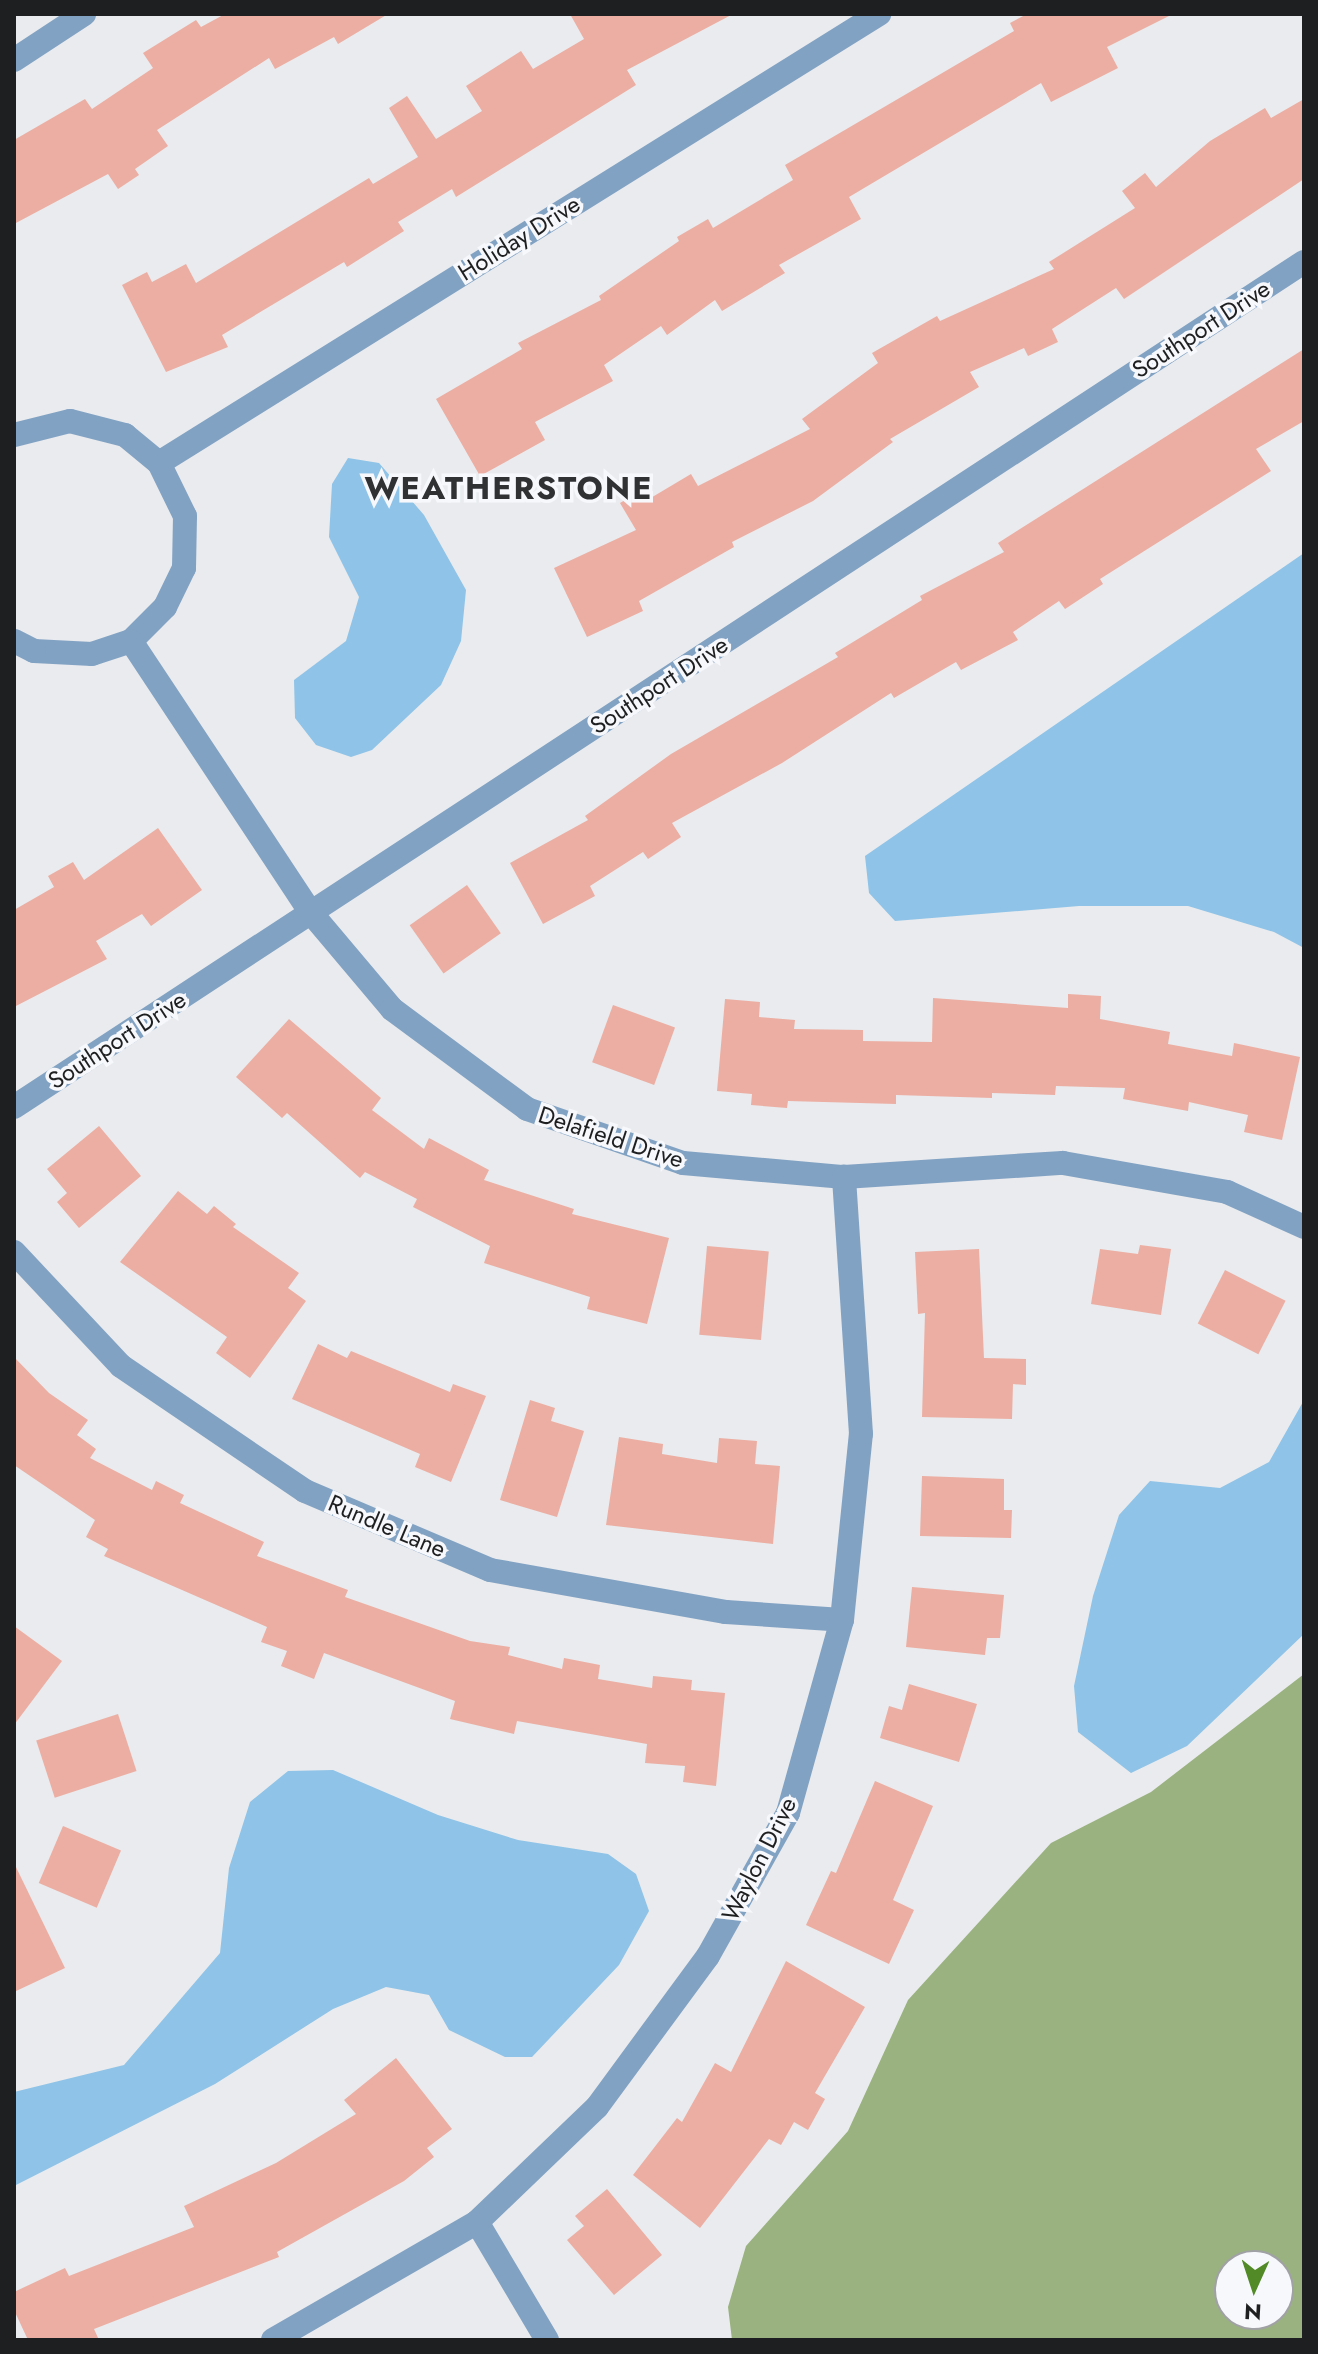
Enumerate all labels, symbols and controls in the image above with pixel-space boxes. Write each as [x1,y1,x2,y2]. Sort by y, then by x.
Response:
street label: Holiday Drive [453,189,585,287]
street label: Southport Drive [1127,274,1275,384]
district label: WEATHERSTONE [364,469,654,507]
street label: Southport Drive [585,630,733,740]
street label: Southport Drive [43,985,191,1095]
street label: Delafield Drive [535,1100,687,1174]
street label: Rundle Lane [324,1488,450,1564]
street label: Waylon Drive [715,1792,803,1926]
north arrow [1214,2250,1294,2330]
text: N [1243,2296,1262,2328]

